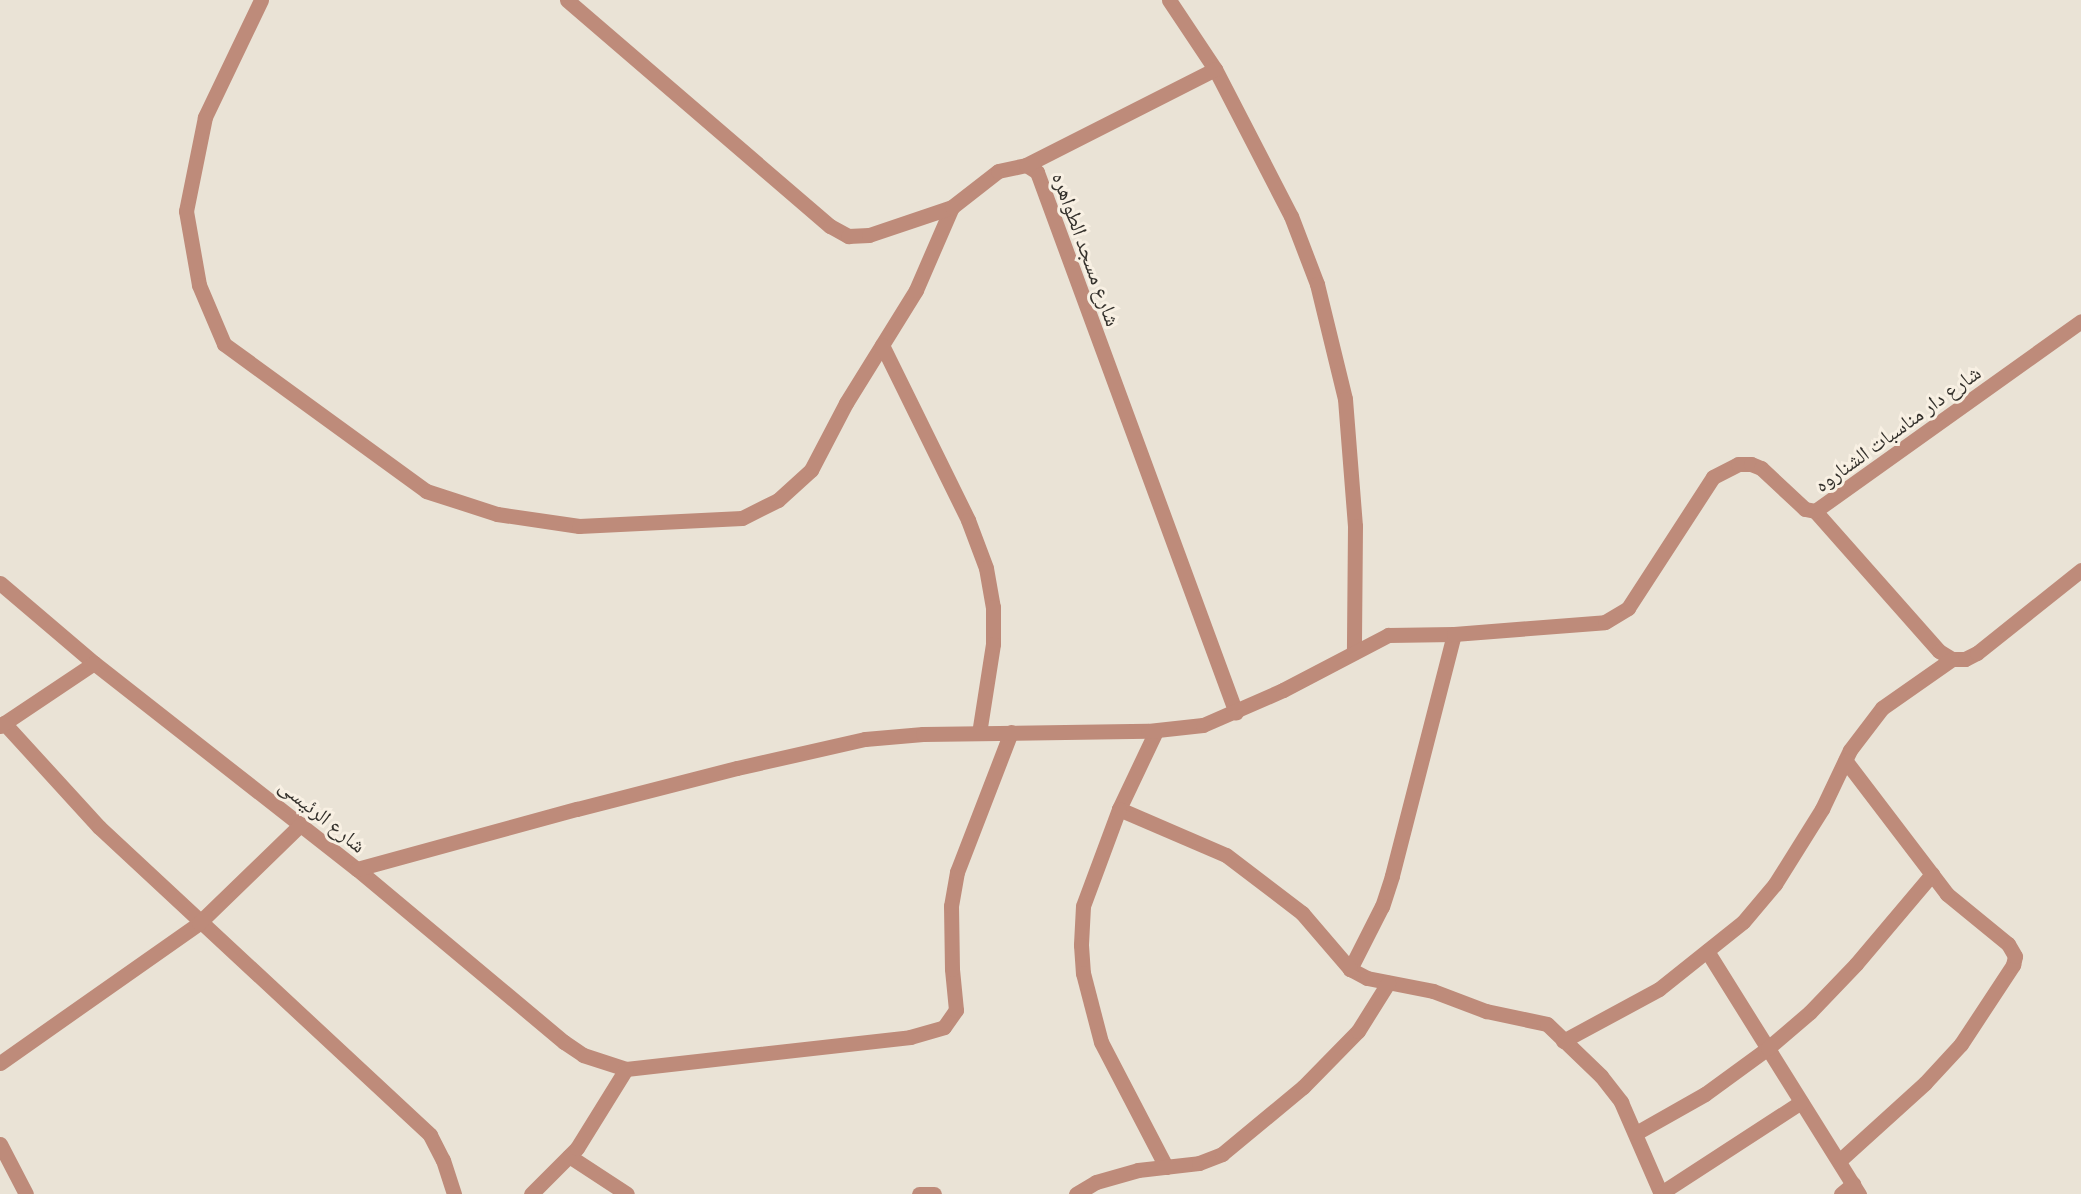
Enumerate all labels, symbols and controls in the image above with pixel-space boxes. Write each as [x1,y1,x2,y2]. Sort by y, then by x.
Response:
street label: شارع مسجد الطواهره [1047,169,1127,329]
street label: شارع دار مناسبات الشناروه [1809,359,1985,497]
street label: شارع الرئيسى [275,772,371,858]

